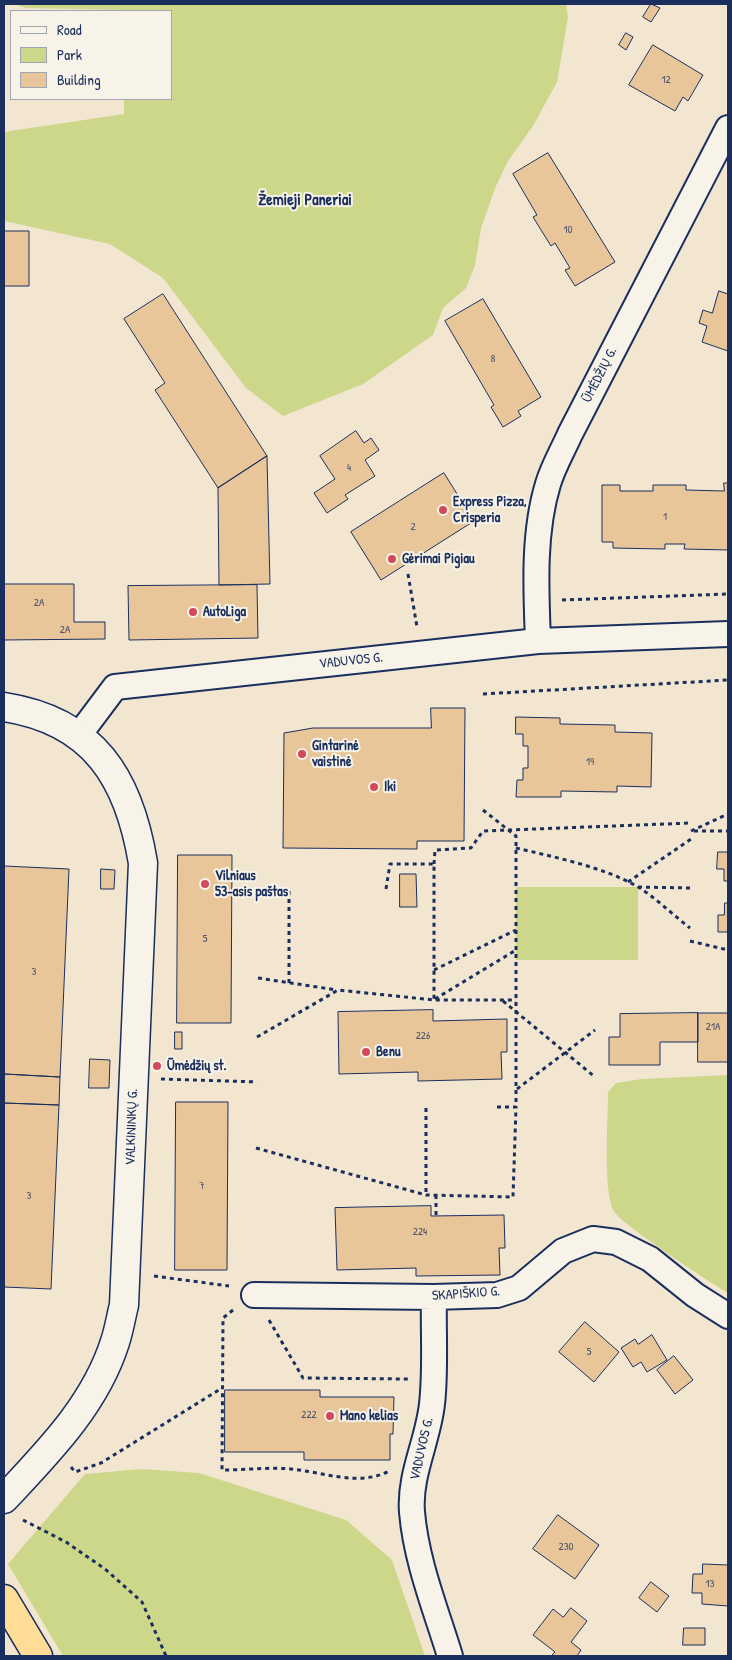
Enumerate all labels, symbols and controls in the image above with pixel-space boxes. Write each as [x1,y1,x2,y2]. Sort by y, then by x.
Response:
legend [10,10,172,100]
text: Road [57,19,82,40]
text: Park [57,44,82,65]
text: Building [57,69,101,90]
house number: 12 [661,73,671,87]
district label: Žemieji Paneriai [258,191,352,211]
house number: 10 [564,223,572,237]
street label: ŪMĖDŽIŲ G. [579,345,621,405]
house number: 8 [491,352,495,366]
house number: 4 [347,461,351,475]
place label: Express Pizza, Crisperia [453,494,527,526]
marker: Express Pizza, Crisperia [437,504,449,516]
house number: 1 [663,510,667,524]
house number: 2 [410,520,416,534]
place label: Gėrimai Pigiau [402,551,475,567]
marker: Gėrimai Pigiau [386,553,398,565]
house number: 2A [34,596,44,610]
place label: AutoLiga [203,604,246,620]
marker: AutoLiga [187,606,199,618]
house number: 2A [60,623,70,637]
street label: VADUVOS G. [318,649,384,673]
place label: Gintarinė vaistinė [312,738,359,770]
marker: Gintarinė vaistinė [296,748,308,760]
house number: 19 [586,755,594,769]
place label: Iki [384,779,396,795]
marker: Iki [368,781,380,793]
place label: Vilniaus 53-asis paštas [215,868,288,900]
marker: Vilniaus 53-asis paštas [199,878,211,890]
house number: 5 [203,932,207,946]
house number: 3 [32,965,36,979]
house number: 21A [706,1020,720,1034]
house number: 226 [416,1029,430,1043]
place label: Benu [376,1044,401,1060]
marker: Benu [360,1046,372,1058]
place label: Ūmėdžių st. [167,1058,226,1074]
marker: Ūmėdžių st. [151,1060,163,1072]
street label: VALKININKŲ G. [122,1088,142,1166]
house number: 7 [199,1179,205,1193]
house number: 3 [27,1189,31,1203]
house number: 224 [413,1225,427,1239]
street label: SKAPIŠKIO G. [431,1283,501,1305]
house number: 5 [587,1345,591,1359]
house number: 222 [301,1408,317,1422]
place label: Mano kelias [340,1408,398,1424]
marker: Mano kelias [324,1410,336,1422]
street label: VADUVOS G. [407,1416,437,1482]
house number: 230 [558,1540,574,1554]
house number: 13 [706,1577,714,1591]

